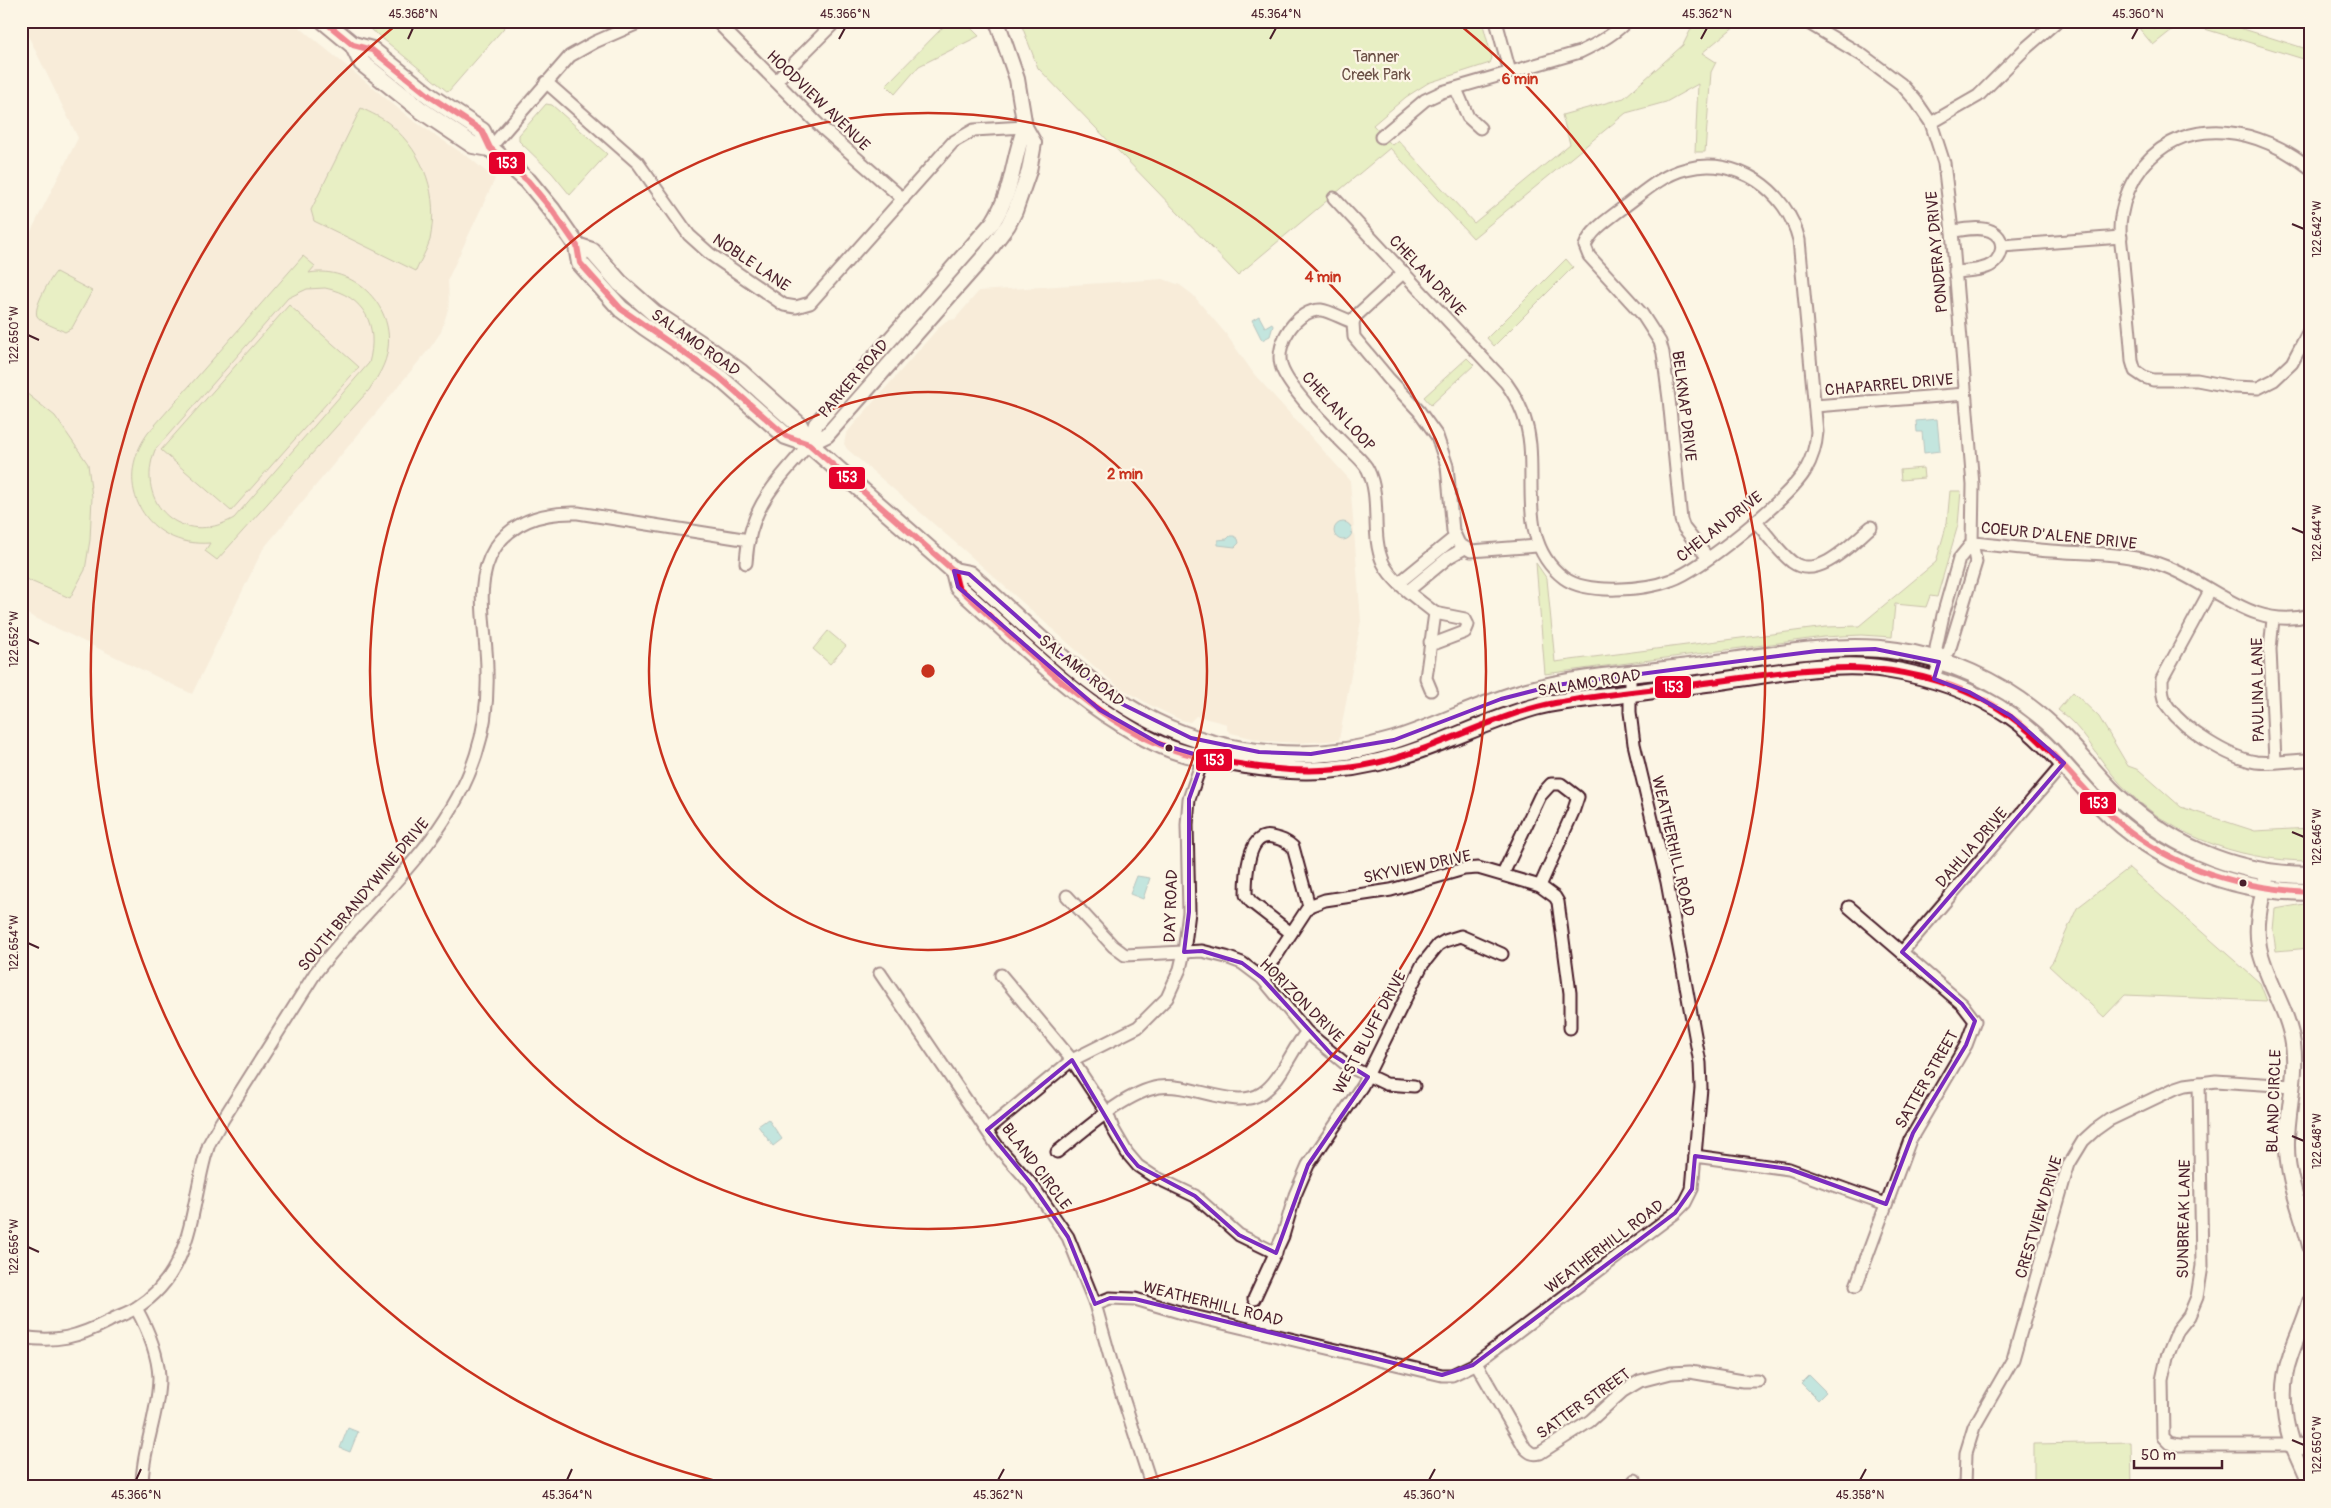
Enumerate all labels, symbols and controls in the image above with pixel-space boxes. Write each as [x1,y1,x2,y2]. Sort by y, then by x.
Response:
text: 45.368°N [388,7,438,22]
text: 45.366°N [820,7,870,22]
text: 45.364°N [1251,7,1301,22]
text: 45.362°N [1682,7,1732,22]
text: 45.360°N [2112,7,2164,22]
street label: HOODVIEW AVENUE [762,46,874,155]
park label: Tanner Creek Park [1341,47,1411,85]
text: 6 min [1502,70,1539,89]
line badge: 153 [488,151,526,175]
text: 153 [497,155,518,172]
street label: PONDERAY DRIVE [1922,190,1952,314]
text: 122.642°W [2310,201,2325,257]
street label: NOBLE LANE [709,230,794,296]
street label: CHELAN DRIVE [1385,231,1470,320]
text: 4 min [1305,268,1342,287]
street label: SALAMO ROAD [647,305,744,381]
text: 122.650°W [7,306,22,364]
street label: PARKER ROAD [814,335,893,422]
street label: BELKNAP DRIVE [1667,350,1701,463]
street label: CHELAN LOOP [1297,368,1379,456]
street label: CHAPARREL DRIVE [1824,369,1954,401]
text: 2 min [1107,465,1143,484]
line badge: 153 [828,466,866,490]
text: 153 [837,469,858,486]
street label: CHELAN DRIVE [1673,487,1767,567]
text: 122.644°W [2310,504,2325,562]
street label: COEUR D'ALENE DRIVE [1980,518,2138,554]
text: 122.652°W [7,611,22,667]
street label: SALAMO ROAD [1035,630,1128,711]
street label: PAULINA LANE [2247,637,2269,743]
centre of rings [919,662,937,680]
street label: SALAMO ROAD [1536,665,1642,701]
line badge: 153 [1654,675,1692,699]
text: 153 [1663,679,1684,696]
unlabelled marker [1164,743,1174,753]
line badge: 153 [1195,748,1233,772]
text: 153 [1204,752,1225,769]
street label: WEATHERHILL ROAD [1647,774,1699,918]
line badge: 153 [2079,791,2117,815]
text: 153 [2088,795,2109,812]
street label: DAHLIA DRIVE [1932,803,2012,892]
text: 122.646°W [2310,808,2325,866]
street label: SOUTH BRANDYWINE DRIVE [294,814,434,975]
street label: SKYVIEW DRIVE [1362,846,1473,888]
street label: DAY ROAD [1160,869,1182,943]
unlabelled marker [2238,878,2248,888]
text: 122.654°W [7,915,22,971]
street label: HORIZON DRIVE [1255,954,1348,1047]
street label: WEST BLUFF DRIVE [1329,967,1411,1098]
street label: SATTER STREET [1891,1027,1963,1132]
street label: BLAND CIRCLE [2262,1049,2286,1153]
text: 122.648°W [2310,1113,2325,1169]
street label: BLAND CIRCLE [997,1119,1075,1214]
street label: CRESTVIEW DRIVE [2011,1154,2067,1281]
street label: SUNBREAK LANE [2173,1159,2195,1279]
street label: WEATHERHILL ROAD [1541,1196,1668,1298]
text: 122.656°W [7,1219,22,1275]
street label: WEATHERHILL ROAD [1141,1277,1285,1331]
street label: SATTER STREET [1533,1364,1635,1444]
text: 122.650°W [2310,1416,2325,1474]
scale bar [2134,1438,2221,1470]
text: 50 m [2141,1446,2176,1465]
text: 45.366°N [111,1488,161,1503]
text: 45.364°N [542,1488,592,1503]
text: 45.362°N [973,1488,1023,1503]
text: 45.360°N [1403,1488,1455,1503]
text: 45.358°N [1836,1488,1884,1503]

